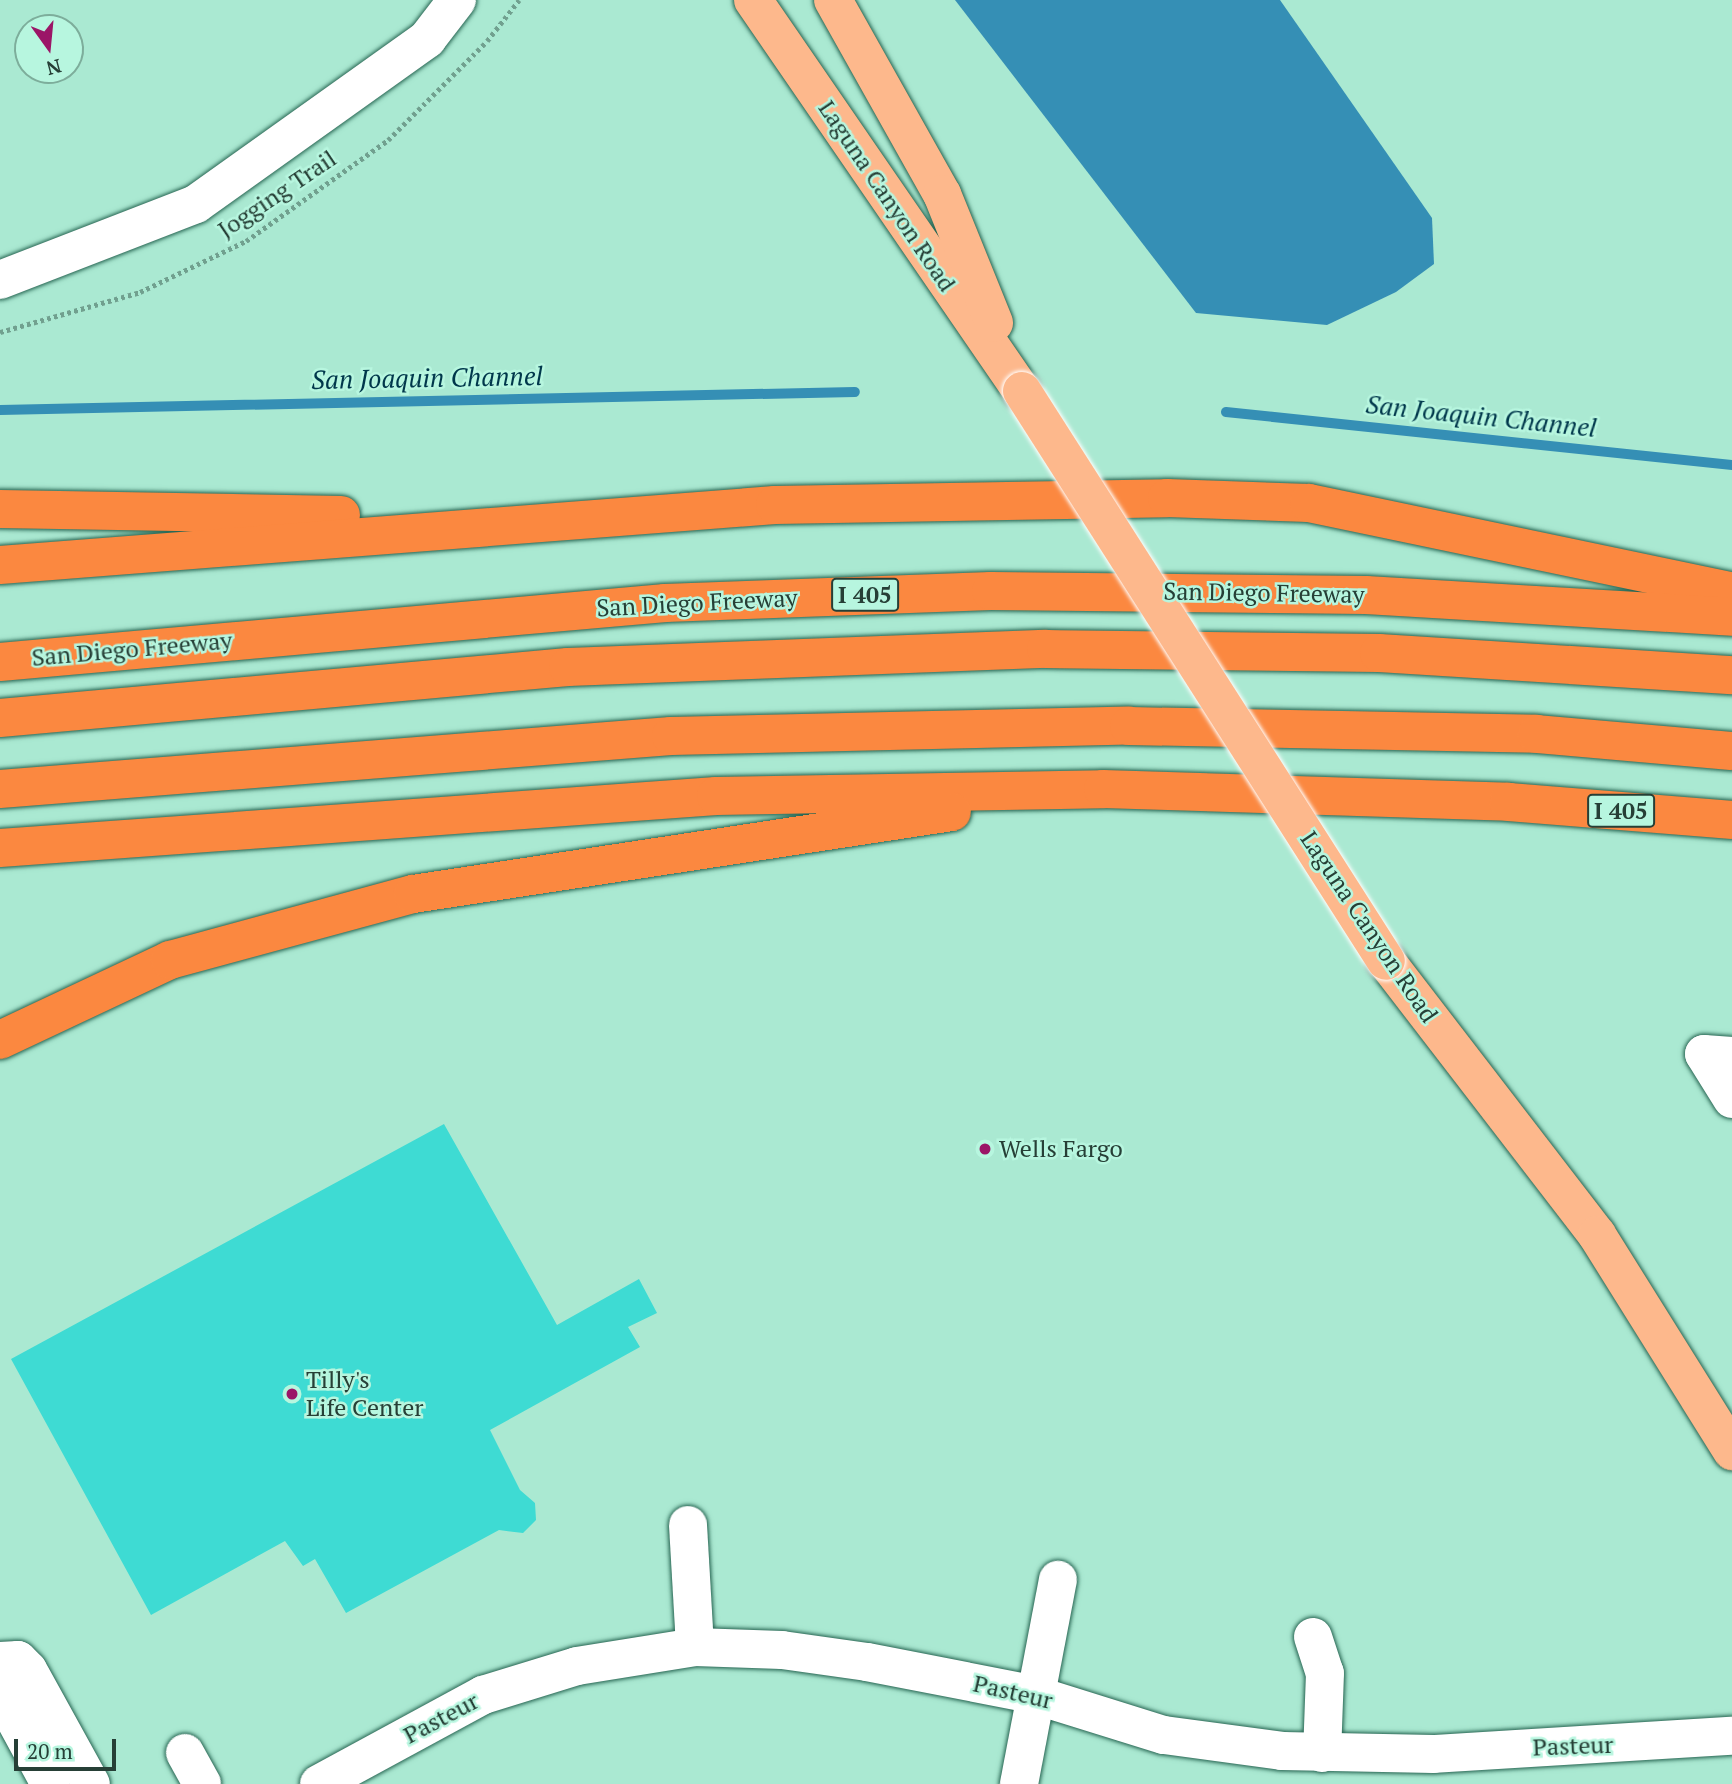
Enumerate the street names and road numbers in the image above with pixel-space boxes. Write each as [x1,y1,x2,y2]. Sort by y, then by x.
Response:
street label: Laguna Canyon Road [812,95,962,297]
street label: Jogging Trail [212,144,342,244]
road number: I 405 [830,576,900,614]
street label: San Diego Freeway [1163,577,1365,609]
street label: San Diego Freeway [596,583,798,623]
street label: San Diego Freeway [31,626,233,672]
road number: I 405 [1586,792,1656,831]
street label: Laguna Canyon Road [1294,826,1444,1028]
street label: Pasteur [970,1669,1056,1715]
street label: Pasteur [399,1686,483,1750]
street label: Pasteur [1532,1730,1614,1762]

